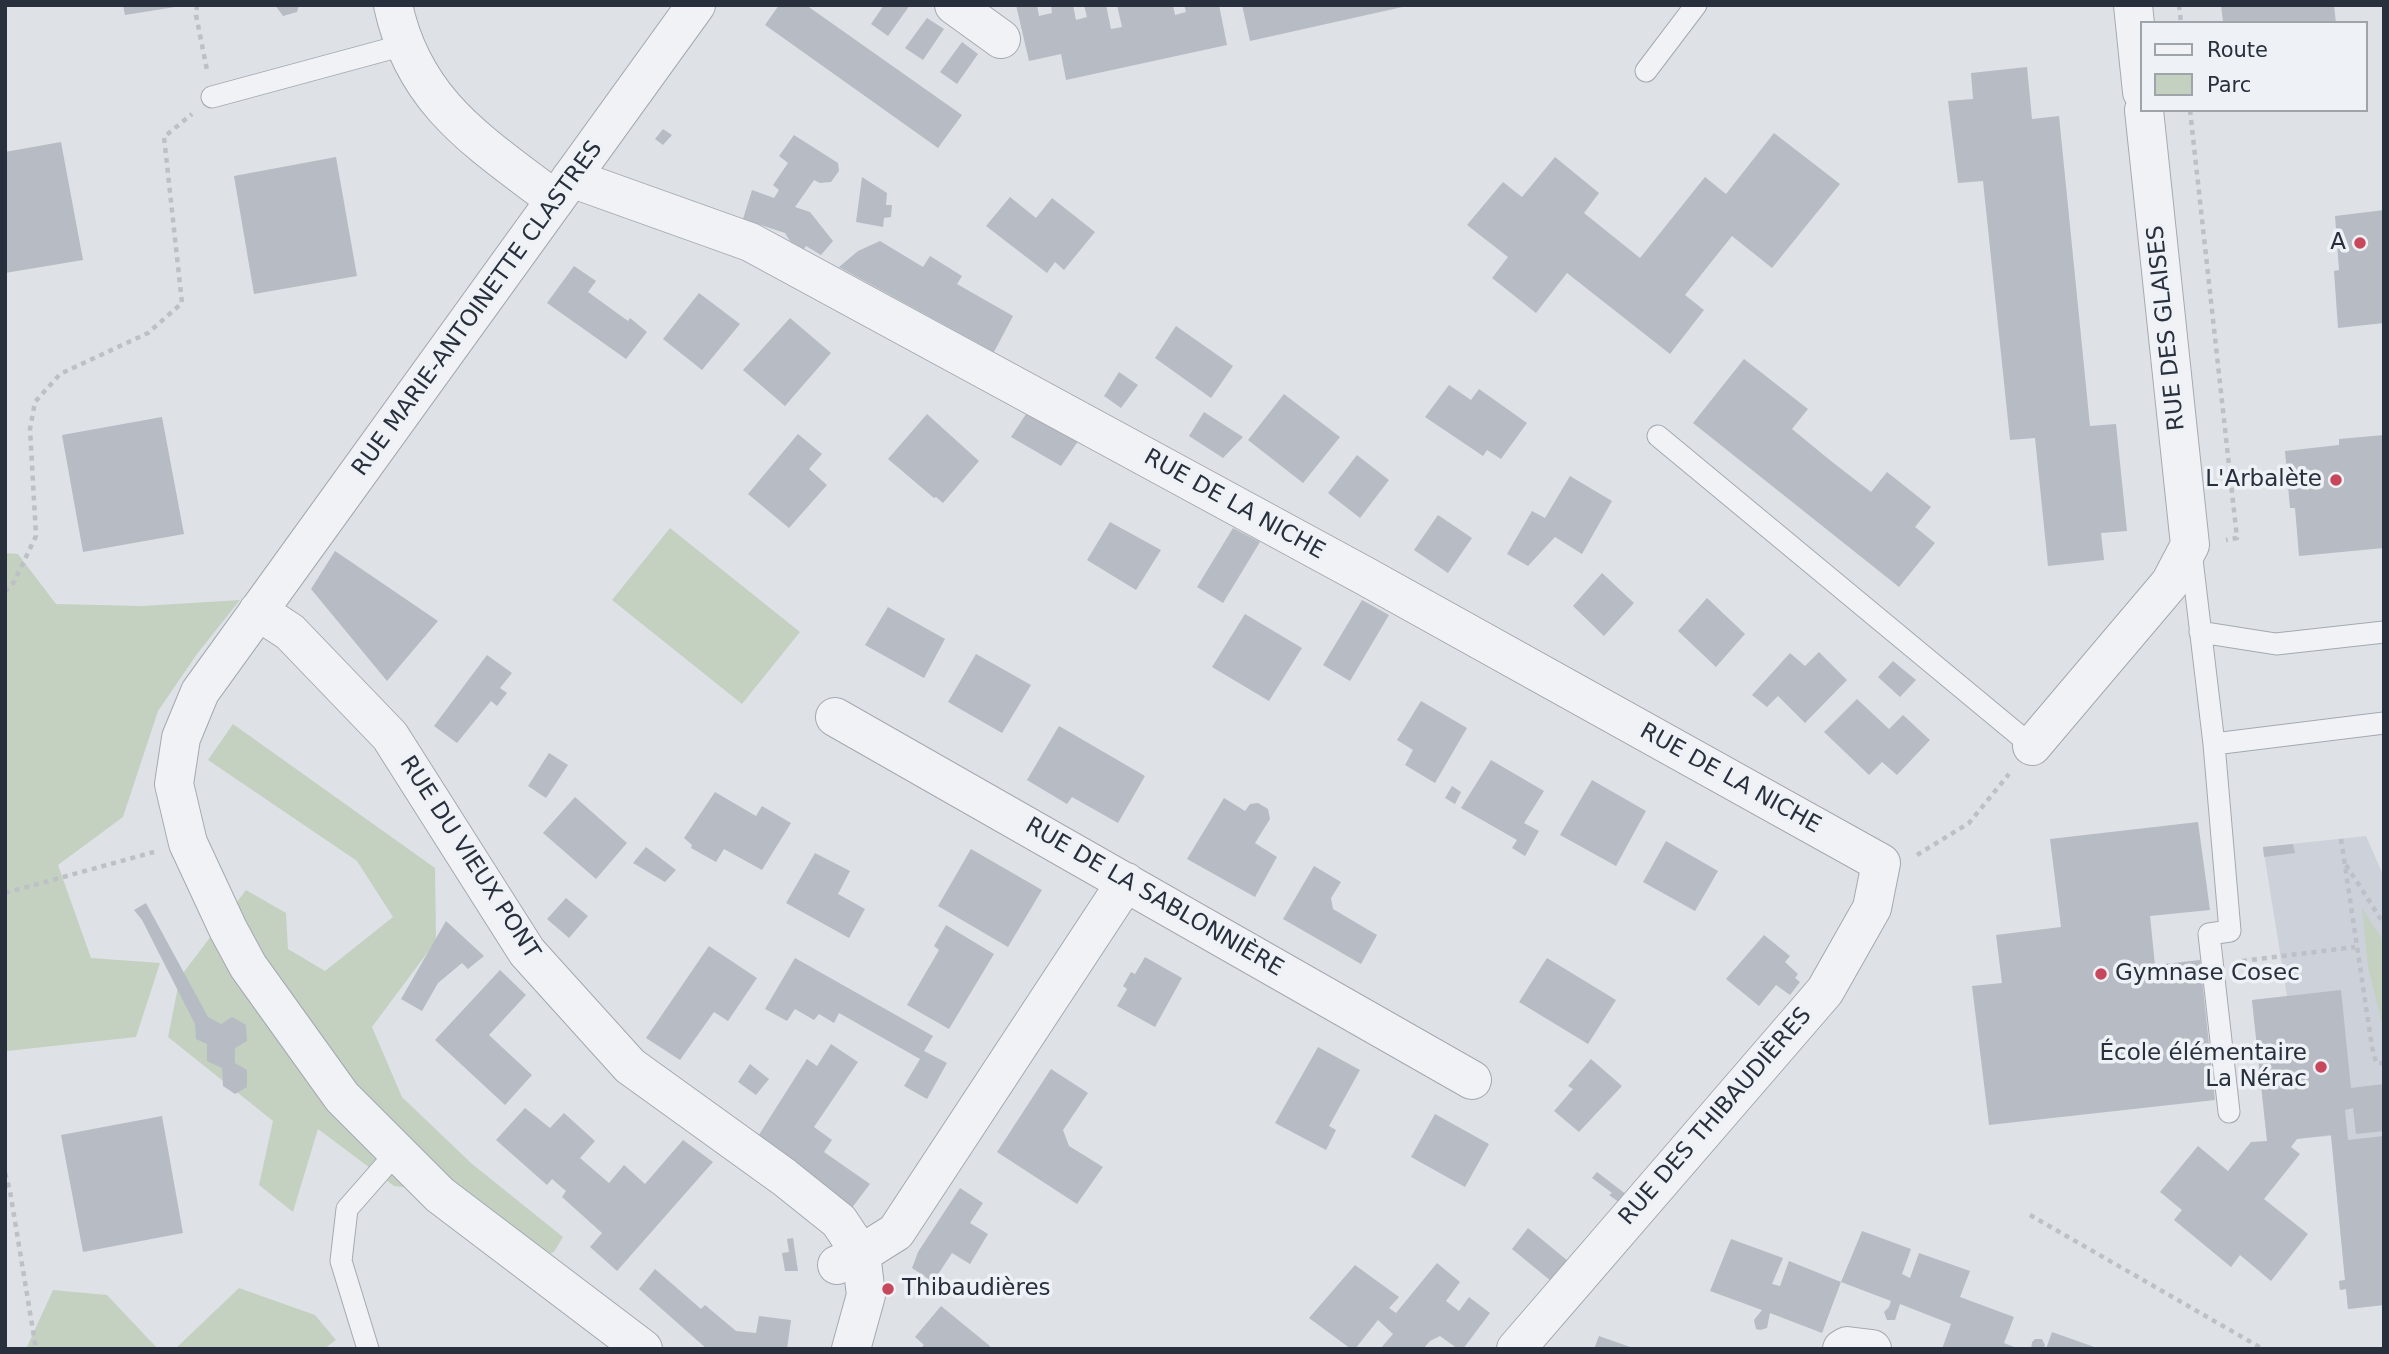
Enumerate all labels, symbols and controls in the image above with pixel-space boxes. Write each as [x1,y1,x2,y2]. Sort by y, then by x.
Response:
legend [2140,21,2368,112]
text: Route [2207,38,2268,62]
text: Parc [2207,73,2251,97]
street label: RUE MARIE-ANTOINETTE CLASTRES [347,136,609,482]
street label: RUE DES GLAISES [2142,224,2192,432]
place label: A [2330,229,2346,257]
marker: A [2352,235,2368,251]
street label: RUE DE LA NICHE [1139,444,1329,566]
place label: L'Arbalète [2205,466,2322,494]
marker: L'Arbalète [2328,472,2344,488]
street label: RUE DE LA NICHE [1635,718,1825,840]
street label: RUE DU VIEUX PONT [393,751,545,965]
street label: RUE DE LA SABLONNIÈRE [1020,813,1288,983]
place label: Gymnase Cosec [2115,960,2300,988]
marker: Gymnase Cosec [2093,966,2109,982]
street label: RUE DES THIBAUDIÈRES [1614,1003,1818,1231]
place label: École élémentaire La Nérac [2099,1040,2307,1094]
marker: École élémentaire La Nérac [2313,1059,2329,1075]
place label: Thibaudières [902,1275,1051,1303]
marker: Thibaudières [880,1281,896,1297]

